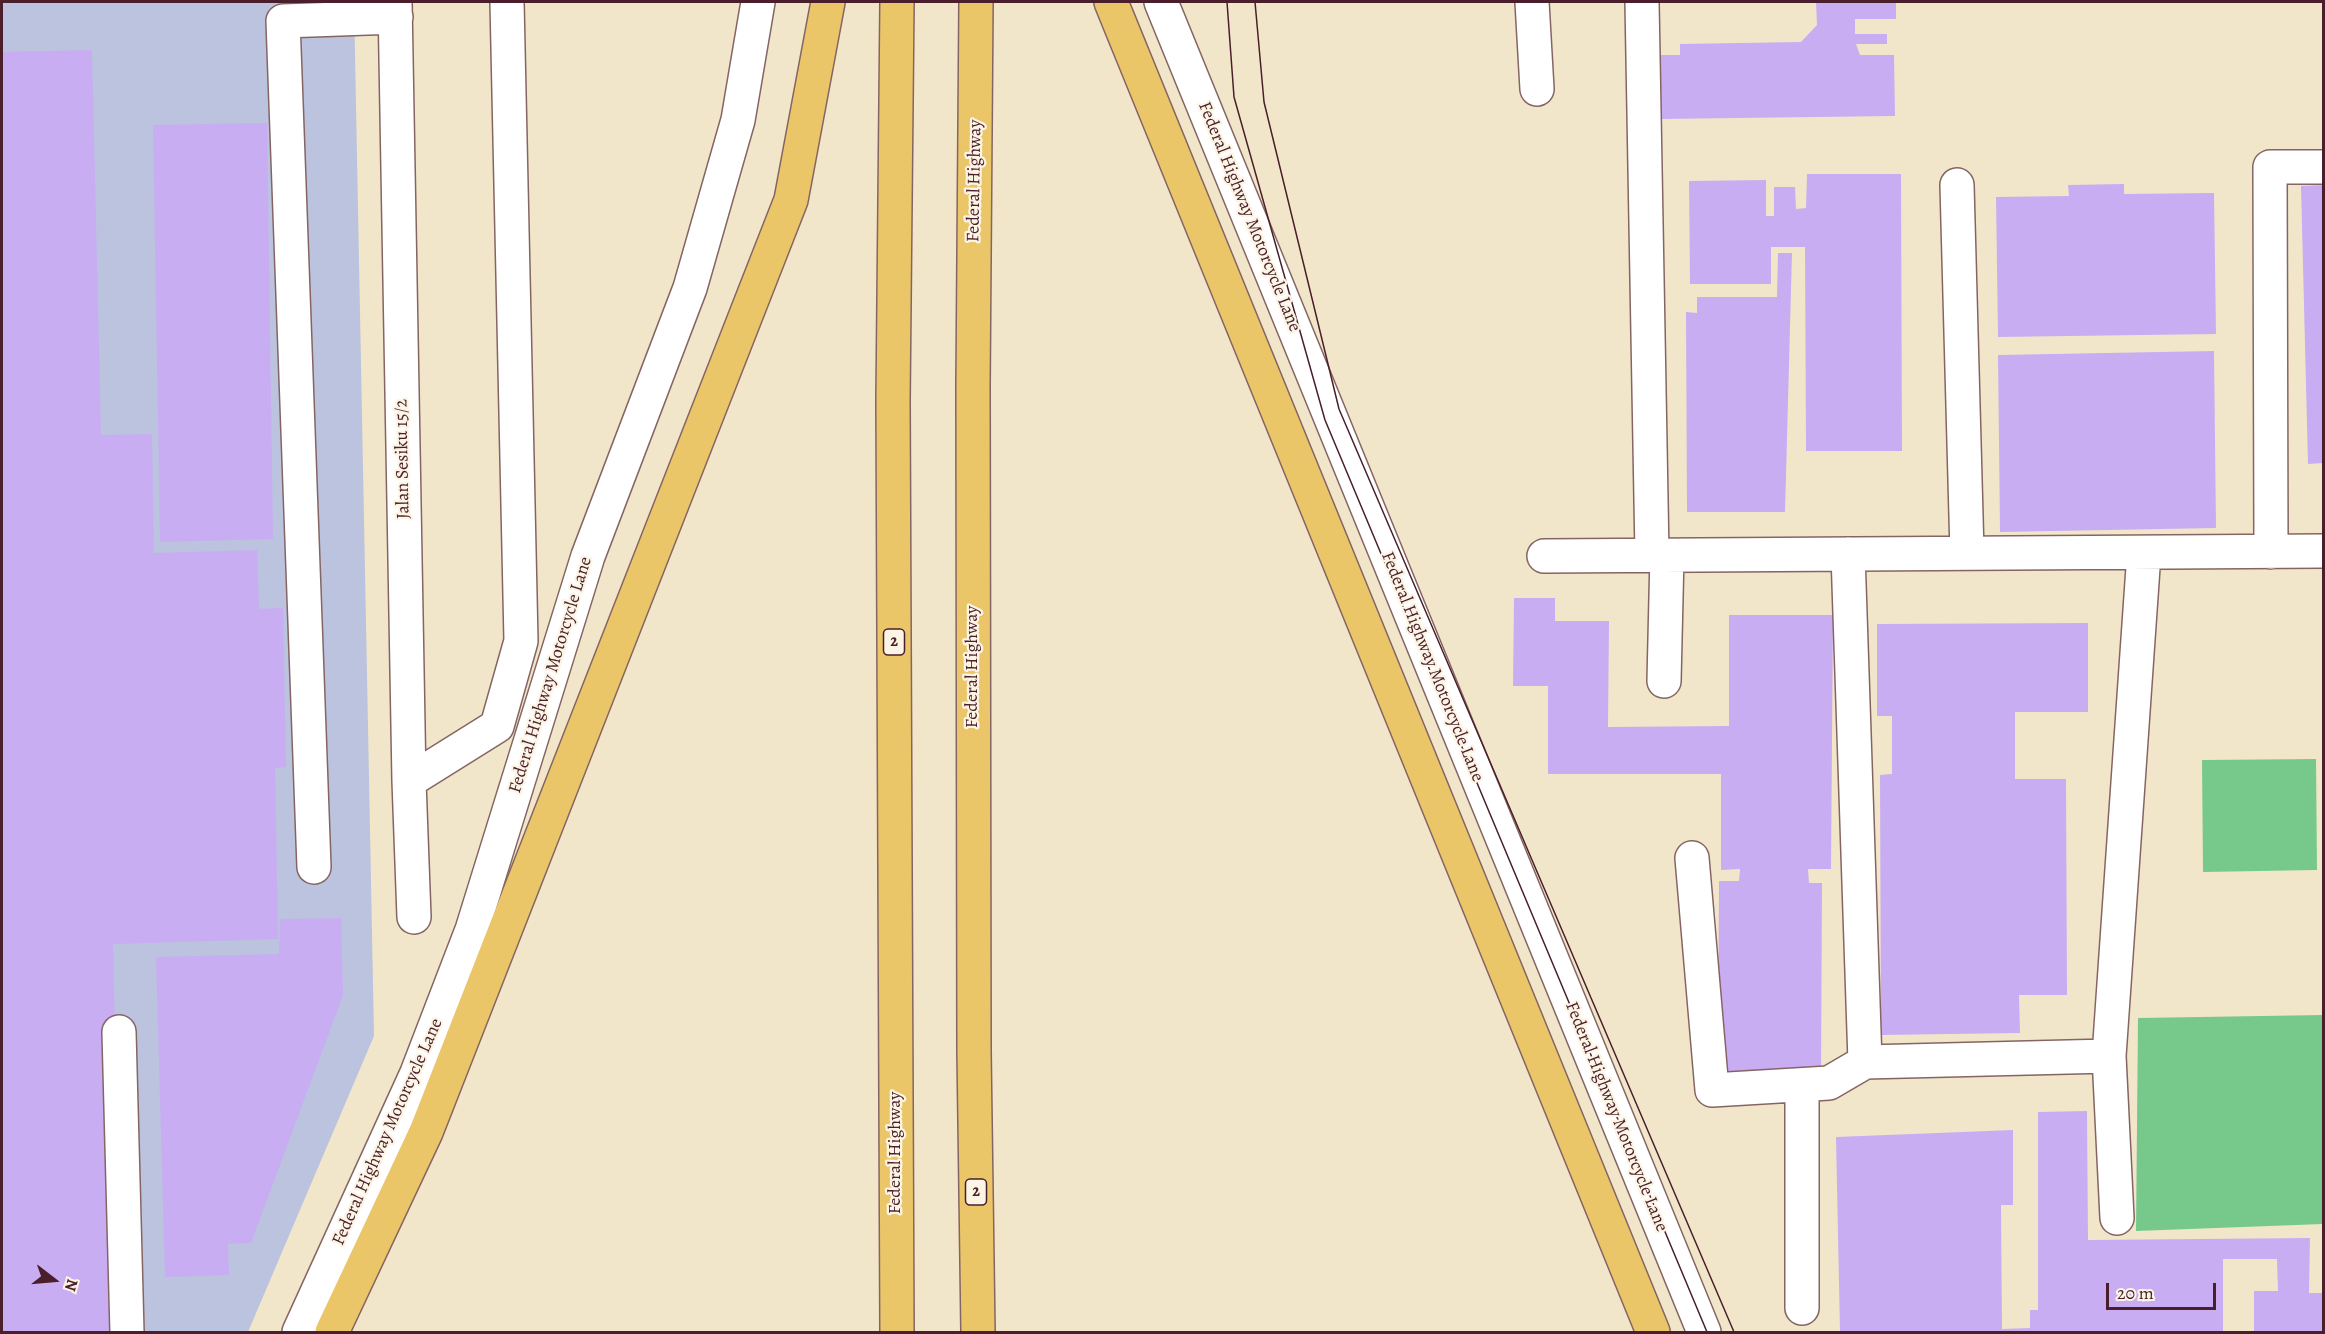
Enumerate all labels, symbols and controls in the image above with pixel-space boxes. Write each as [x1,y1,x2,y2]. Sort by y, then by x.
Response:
street label: Federal Highway Motorcycle Lane [1193,99,1305,335]
street label: Federal Highway [963,120,987,242]
street label: Jalan Sesiku 15/2 [391,399,415,519]
street label: Federal Highway Motorcycle Lane [1376,549,1488,785]
street label: Federal Highway Motorcycle Lane [505,554,597,796]
street label: Federal Highway [962,606,984,728]
road number: 2 [884,629,904,655]
street label: Federal Highway Motorcycle Lane [1560,999,1672,1235]
street label: Federal Highway Motorcycle Lane [328,1015,448,1249]
street label: Federal Highway [885,1092,907,1214]
road number: 2 [966,1179,986,1205]
north arrow [24,1250,84,1310]
scale bar [2109,1271,2218,1309]
text: N [59,1276,83,1294]
text: 20 m [2117,1281,2154,1305]

